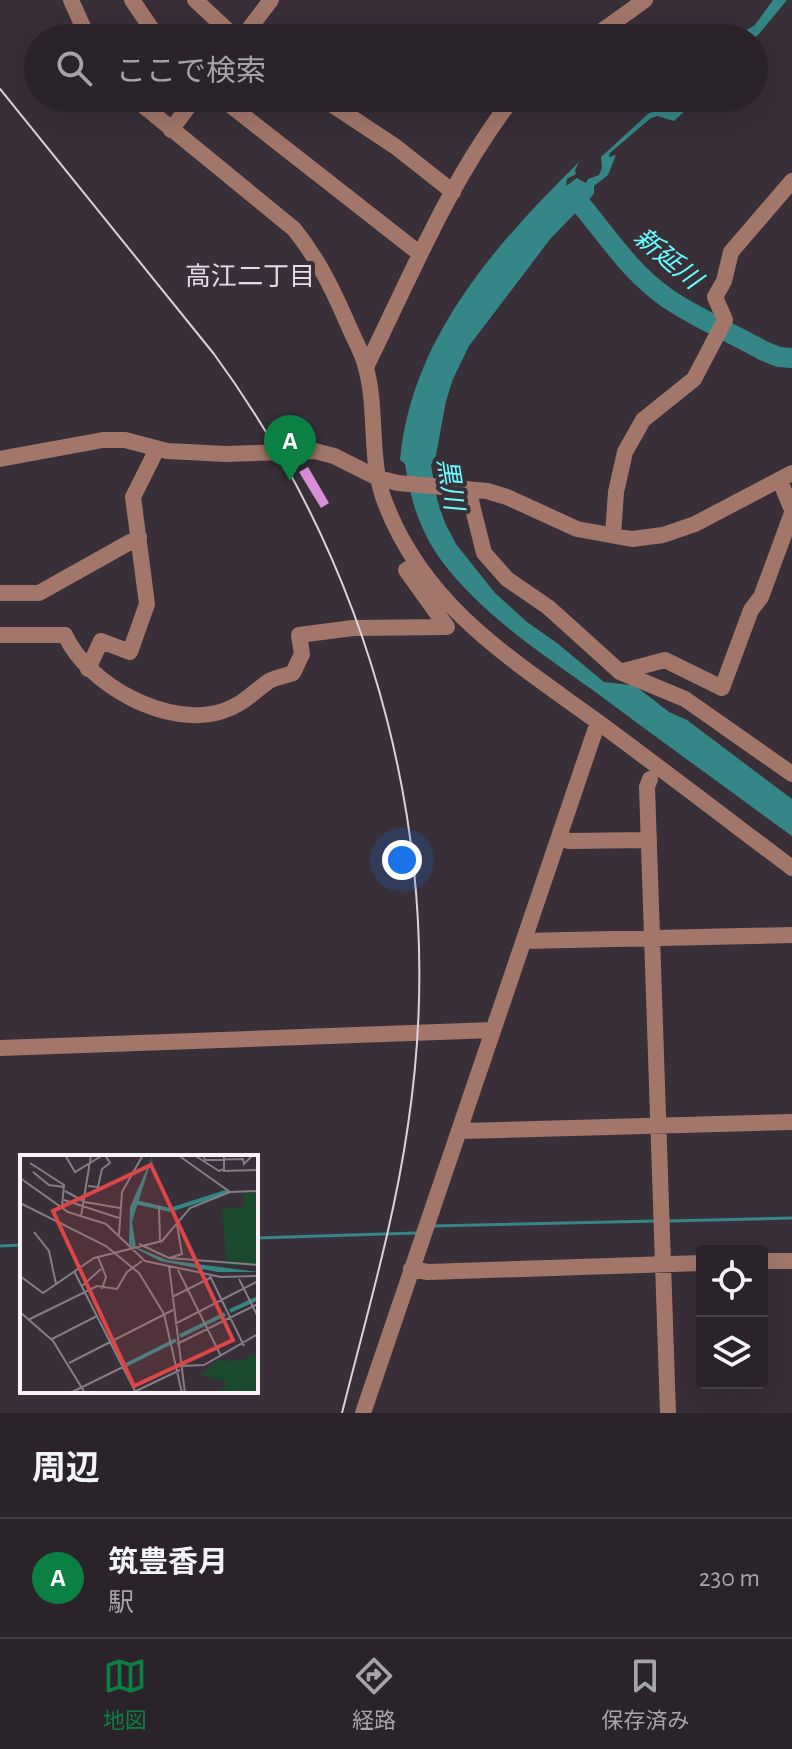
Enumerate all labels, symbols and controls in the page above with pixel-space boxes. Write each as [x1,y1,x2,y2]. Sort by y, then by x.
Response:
search box [24,24,768,112]
icon: search [52,46,96,90]
text: ここで検索 [116,57,266,87]
water label: 新延川 [629,223,709,296]
district label: 高江二丁目 [185,263,315,290]
pin: A [264,415,316,481]
water label: 黒川 [433,456,467,515]
your location [382,840,422,880]
inset map [20,1155,258,1393]
map controls [696,1245,768,1389]
button: locate [696,1245,768,1317]
button: layers [696,1317,768,1389]
text: 周辺 [32,1452,100,1486]
text: 筑豊香月 [108,1548,228,1578]
text: A [50,1565,66,1591]
text: 230 m [699,1565,760,1591]
text: 駅 [108,1590,134,1616]
tab: 地図 [103,1654,147,1734]
tab: 経路 [352,1654,396,1734]
tab: 保存済み [601,1654,689,1734]

